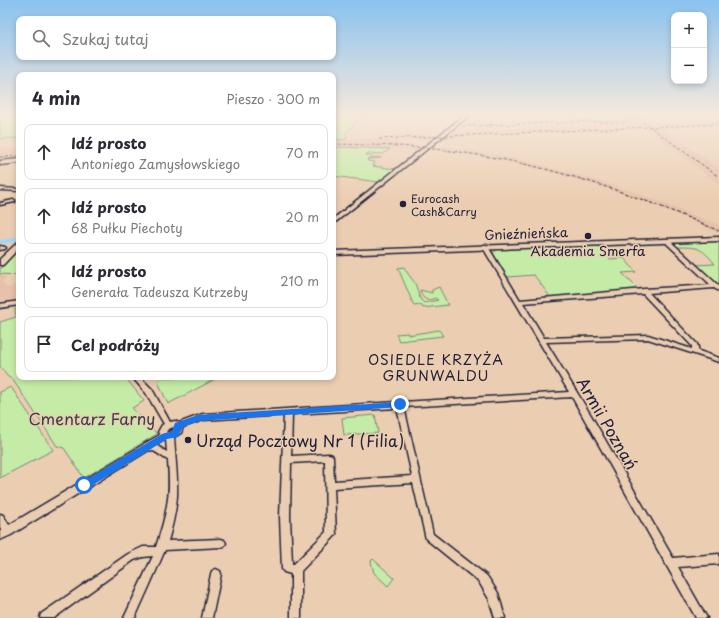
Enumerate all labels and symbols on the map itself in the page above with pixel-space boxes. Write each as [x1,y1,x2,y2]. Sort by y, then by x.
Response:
place label: Eurocash Cash&Carry [411,190,477,220]
marker: Eurocash Cash&Carry [398,199,408,209]
street label: Gnieźnieńska [484,222,569,244]
marker: Akademia Smerfa [583,231,593,241]
place label: Akademia Smerfa [531,241,646,260]
district label: OSIEDLE KRZYŻA GRUNWALDU [368,349,504,386]
street label: Armii Poznań [572,372,644,474]
route end [391,395,409,413]
park label: Cmentarz Farny [28,406,156,430]
place label: Urząd Pocztowy Nr 1 (Filia) [196,428,404,452]
marker: Urząd Pocztowy Nr 1 (Filia) [183,435,193,445]
route start [75,476,93,494]

